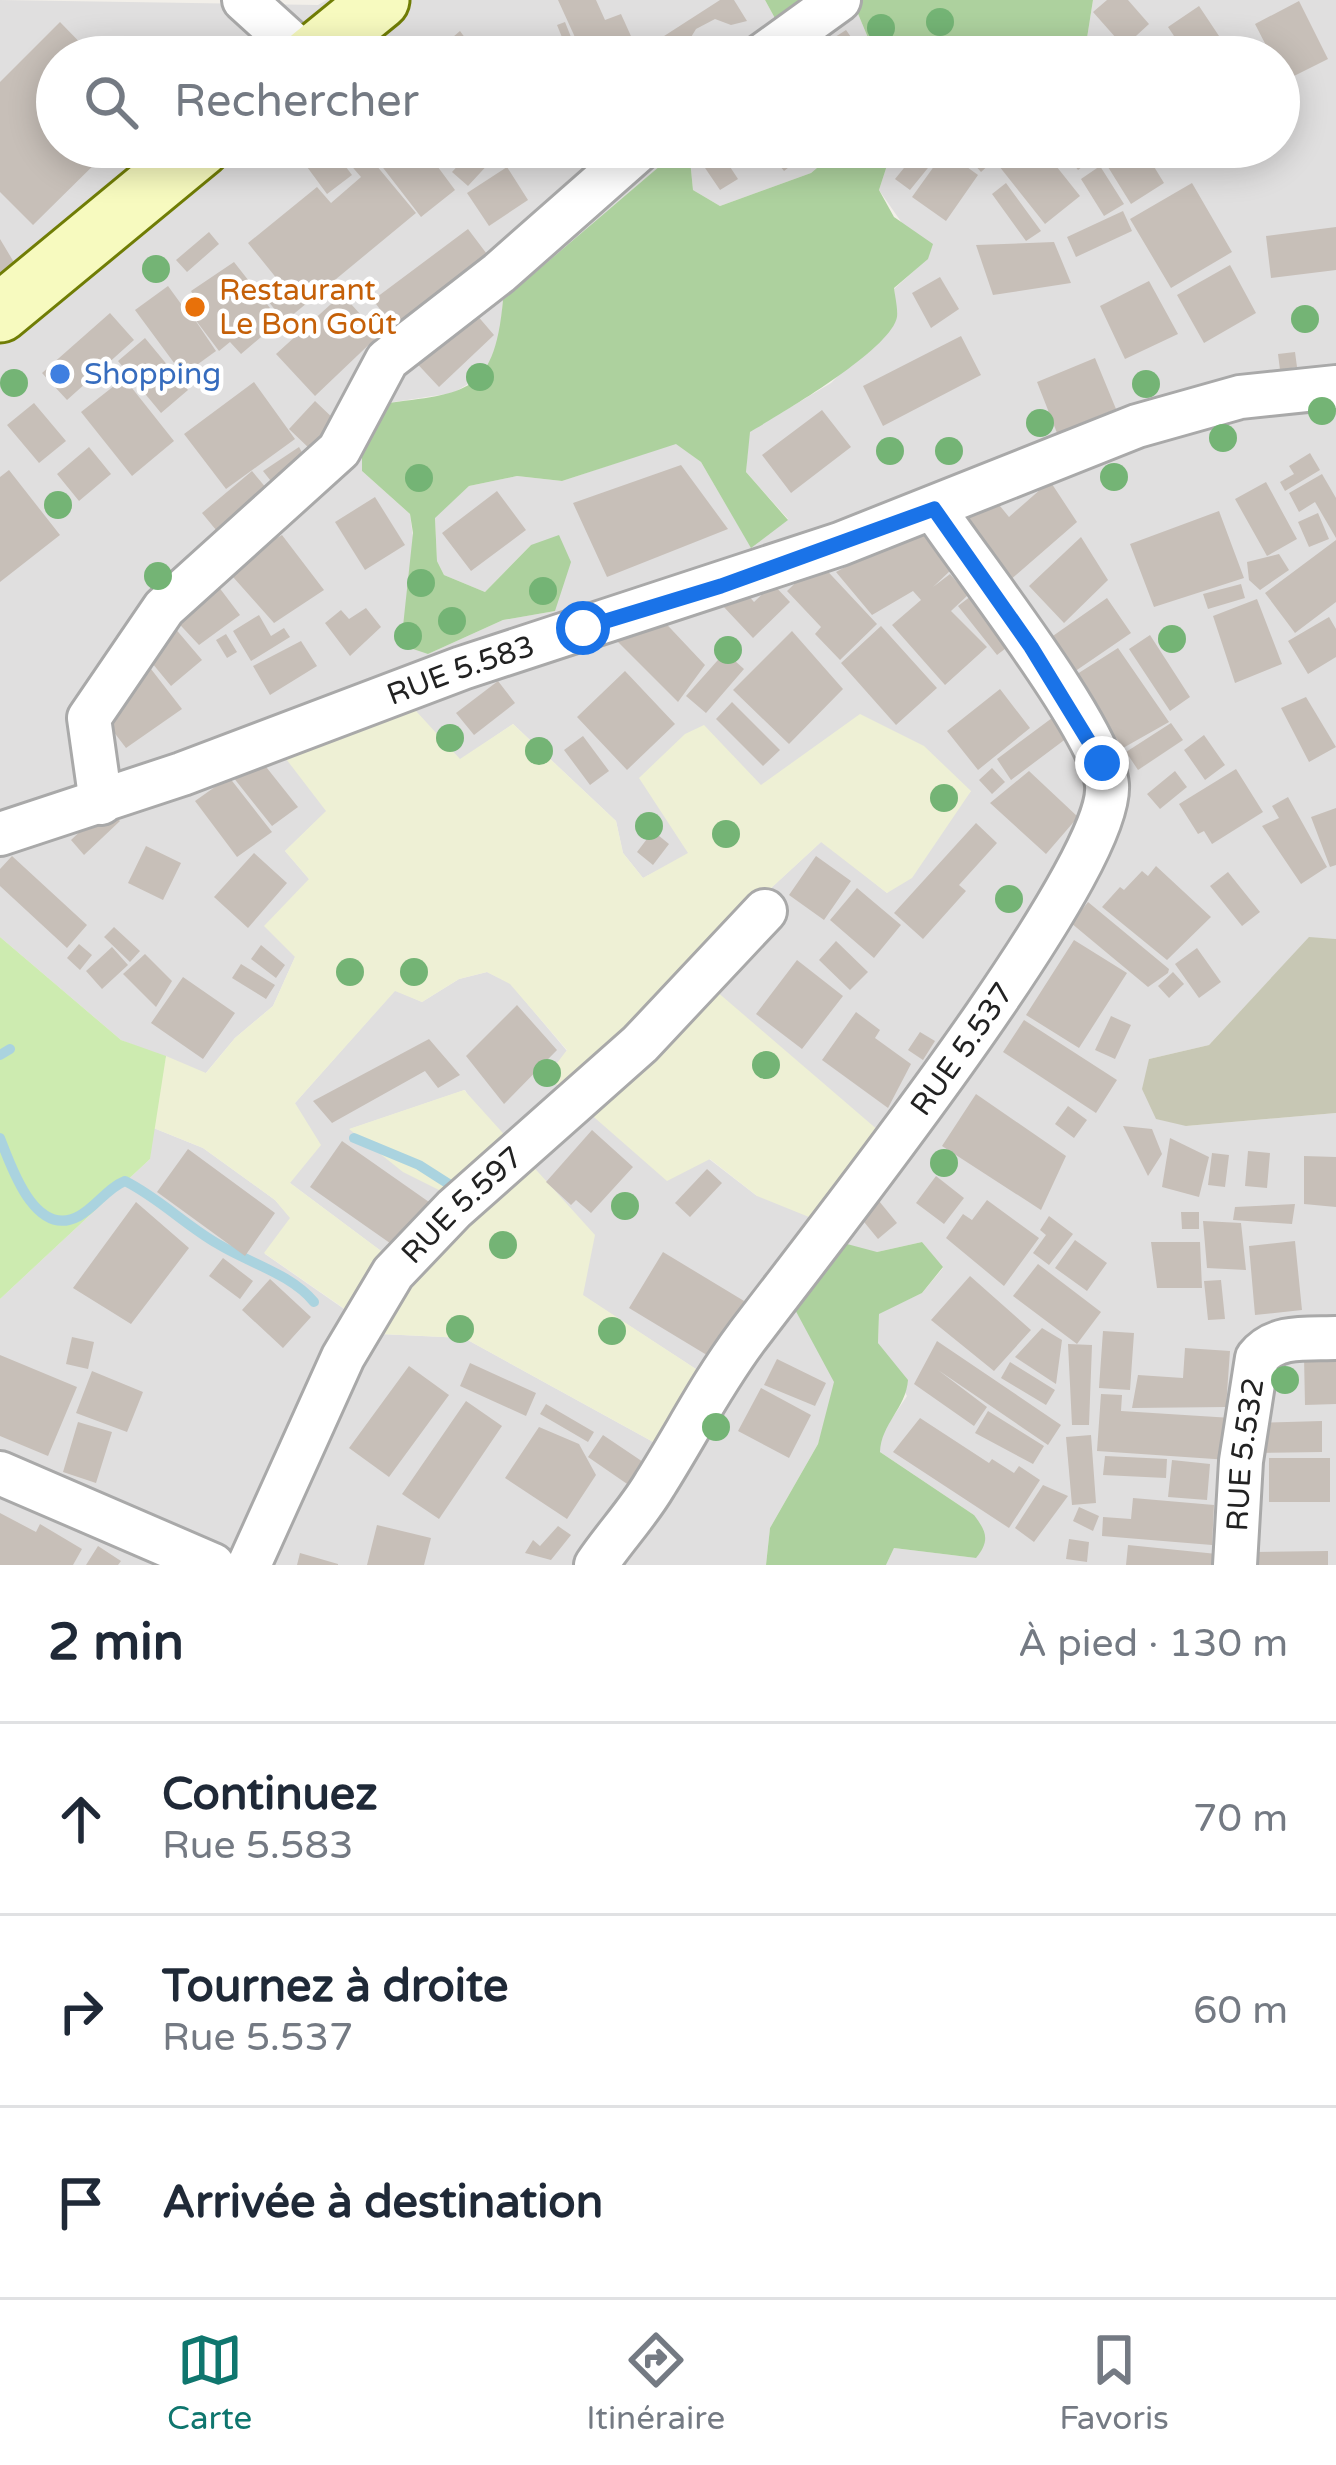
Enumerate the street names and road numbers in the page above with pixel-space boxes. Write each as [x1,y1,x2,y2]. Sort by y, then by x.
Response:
street label: RUE 5.583 [382,628,539,714]
street label: RUE 5.537 [903,976,1022,1123]
street label: RUE 5.597 [394,1139,531,1272]
street label: RUE 5.532 [1219,1375,1273,1532]

